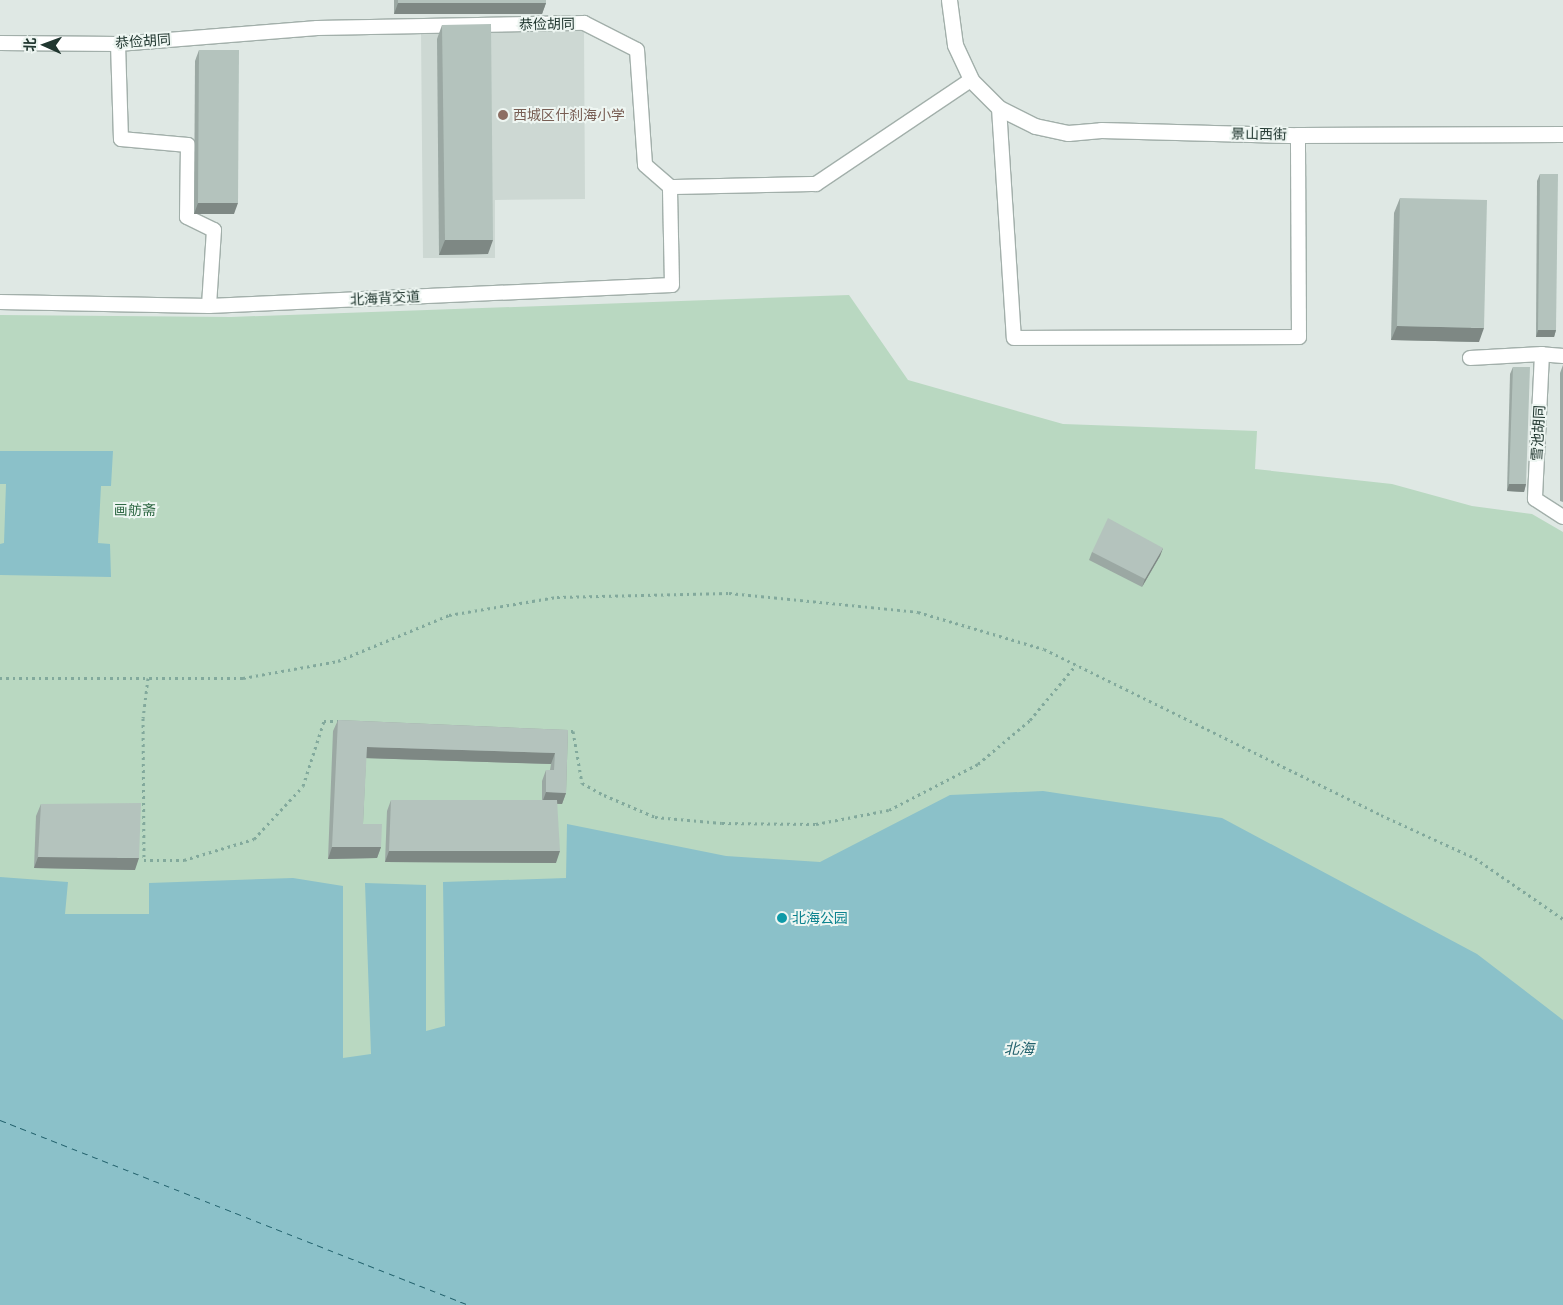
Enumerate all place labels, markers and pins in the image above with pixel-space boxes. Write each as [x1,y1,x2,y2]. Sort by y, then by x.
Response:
place label: 西城区什刹海小学 [513,107,625,123]
marker: 西城区什刹海小学 [497,109,509,121]
place label: 北海公园 [792,910,848,926]
marker: 北海公园 [776,912,788,924]

